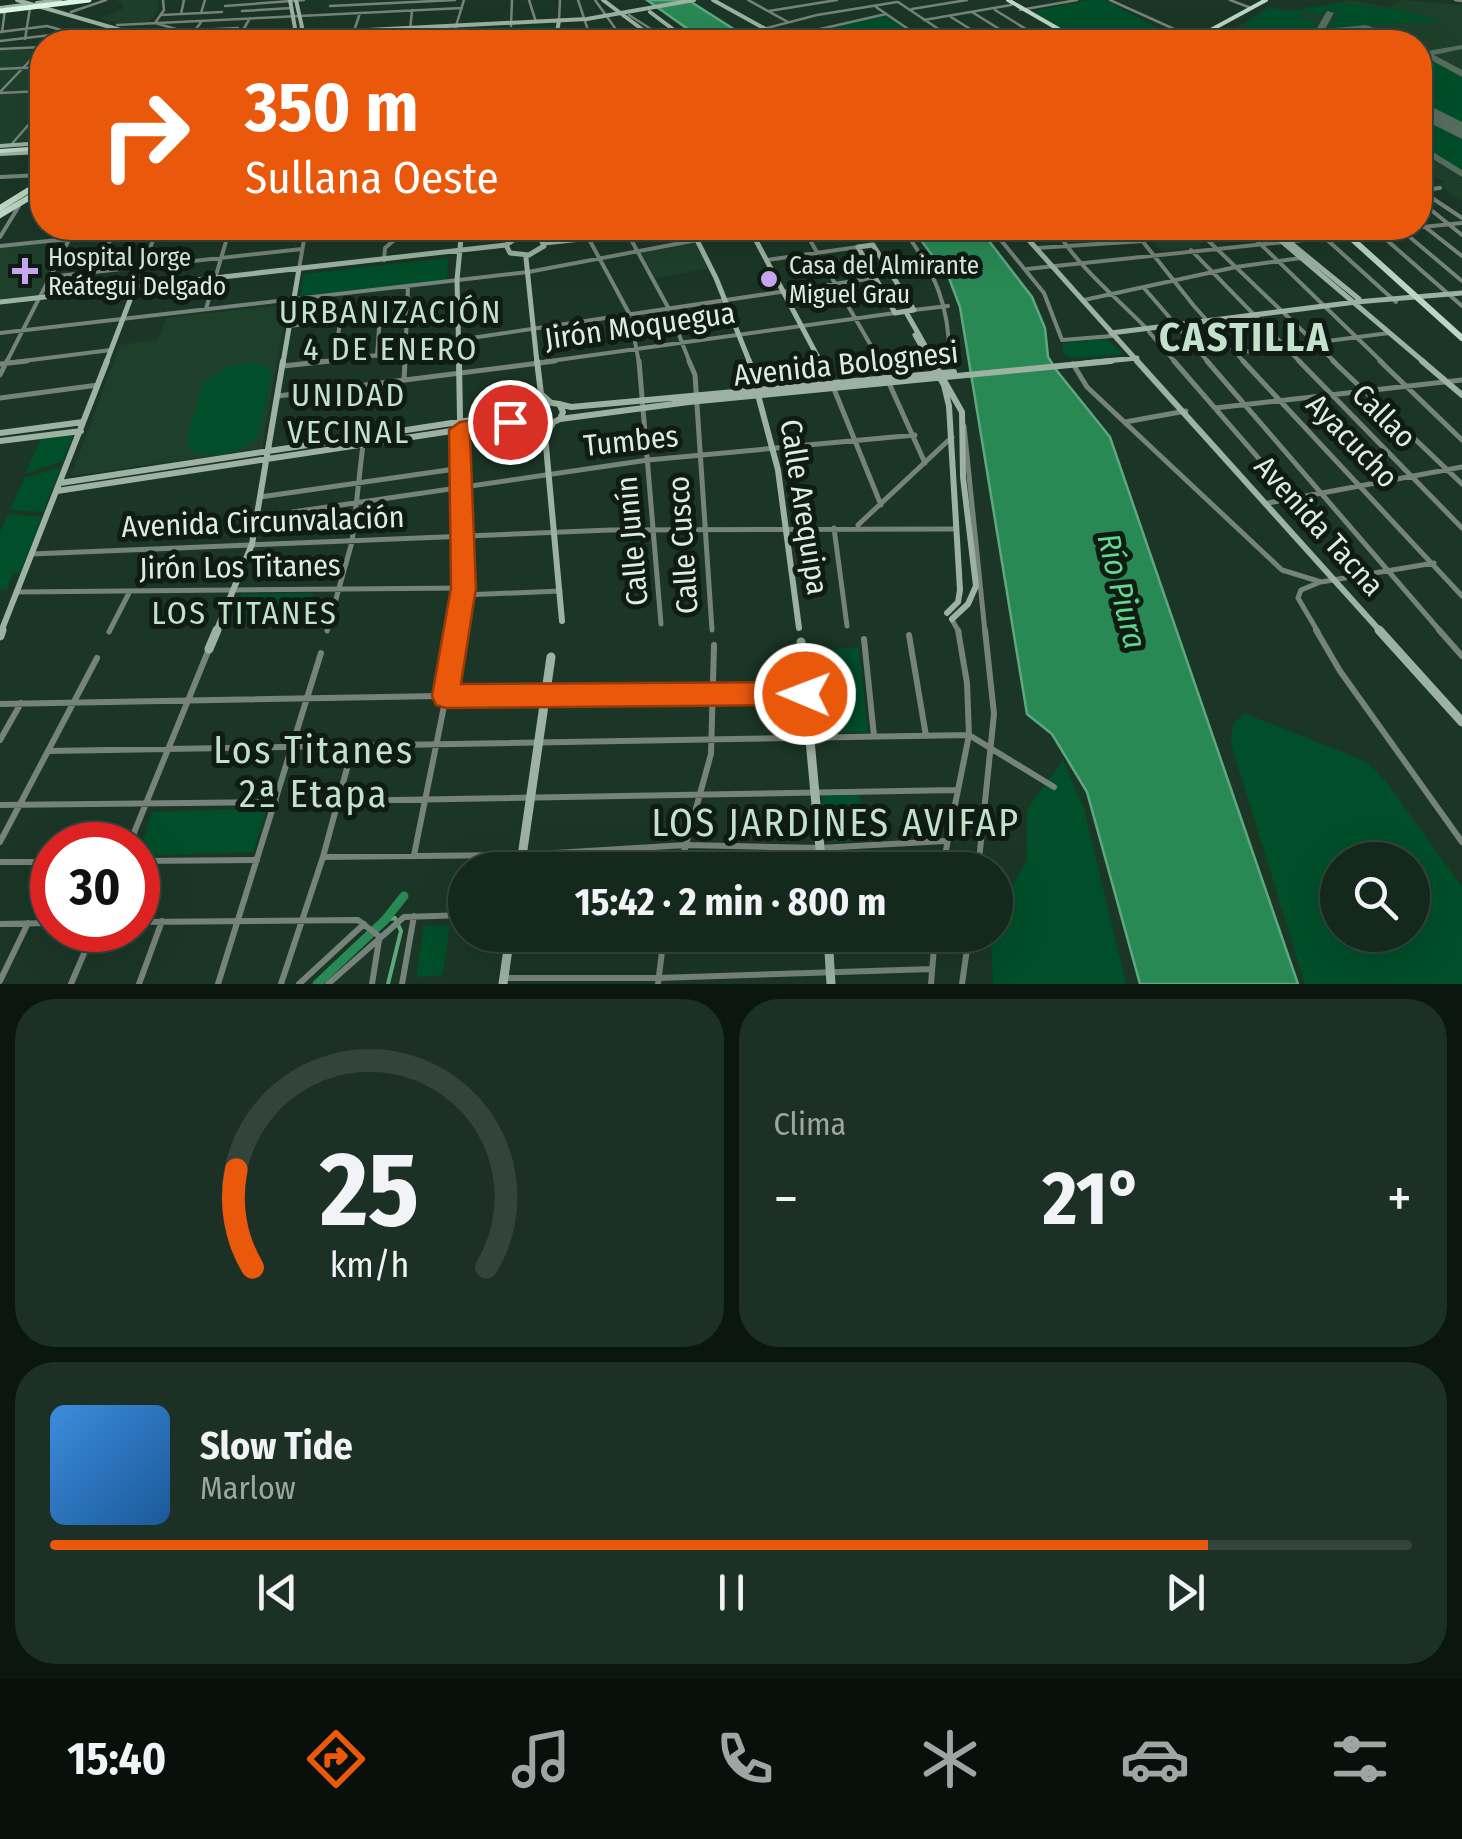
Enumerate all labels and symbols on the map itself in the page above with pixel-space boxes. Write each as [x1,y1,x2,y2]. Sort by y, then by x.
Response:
place label: Hospital Jorge Reátegui Delgado [48,243,226,302]
place label: Casa del Almirante Miguel Grau [789,251,979,310]
marker: Hospital Jorge Reátegui Delgado [12,258,38,284]
marker: Casa del Almirante Miguel Grau [758,268,780,290]
district label: URBANIZACIÓN 4 DE ENERO [279,293,503,368]
street label: Jirón Moquegua [542,295,738,357]
district label: CASTILLA [1159,314,1331,362]
street label: Avenida Bolognesi [732,334,960,394]
district label: UNIDAD VECINAL [287,376,411,451]
street label: Callao [1345,377,1423,455]
pin [468,380,553,465]
street label: Ayacucho [1299,387,1405,495]
street label: Calle Arequipa [772,417,836,597]
street label: Tumbes [582,418,680,464]
street label: Avenida Tacna [1247,449,1391,603]
street label: Calle Junín [608,475,656,607]
street label: Calle Cusco [660,475,706,615]
street label: Avenida Circunvalación [121,499,405,545]
water label: Río Piura [1089,529,1155,653]
street label: Jirón Los Titanes [139,547,341,587]
district label: LOS TITANES [152,594,338,632]
position arrow [753,642,857,746]
district label: Los Titanes 2ª Etapa [213,727,415,817]
district label: LOS JARDINES AVIFAP [651,800,1021,846]
speed limit sign: 30 [30,822,160,952]

